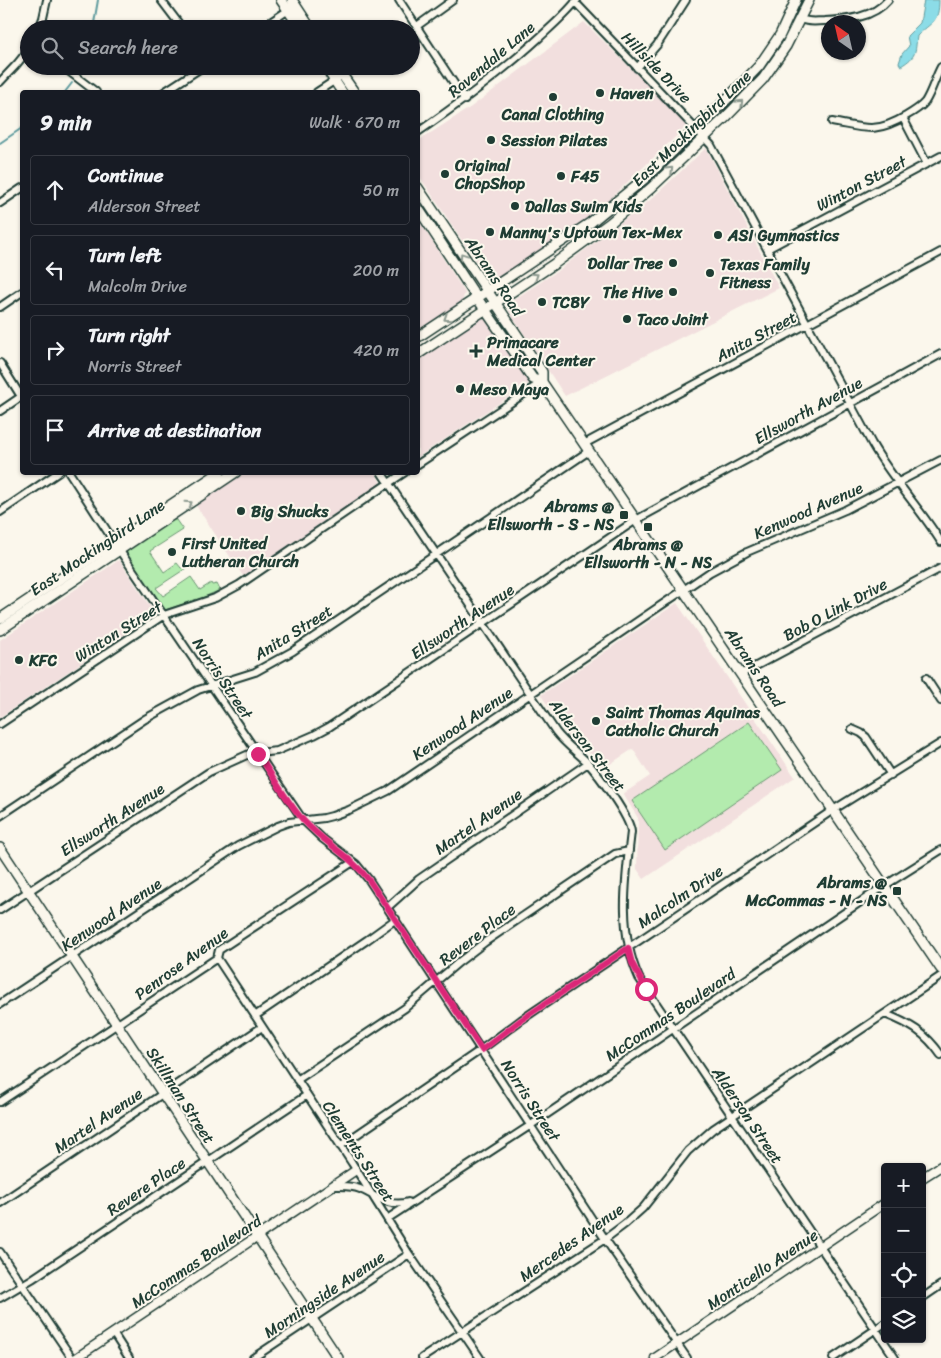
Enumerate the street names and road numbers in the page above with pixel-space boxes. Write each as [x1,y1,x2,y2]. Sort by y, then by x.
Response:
street label: Ravendale Lane [441,14,542,105]
street label: Hillside Drive [614,24,699,111]
street label: East Mockingbird Lane [624,63,759,194]
street label: Winton Street [811,147,912,220]
street label: Abrams Road [456,229,533,324]
street label: Anita Street [709,303,802,371]
street label: Ellsworth Avenue [749,368,868,452]
street label: Kenwood Avenue [749,473,868,548]
street label: East Mockingbird Lane [24,491,171,604]
street label: Bob O Link Drive [778,570,893,649]
street label: Ellsworth Avenue [404,576,521,667]
street label: Winton Street [68,593,169,670]
street label: Anita Street [247,597,339,669]
street label: Abrams Road [716,620,793,715]
street label: Norris Street [184,631,261,726]
street label: Kenwood Avenue [406,678,519,768]
street label: Alderson Street [541,691,634,799]
street label: Ellsworth Avenue [54,774,171,864]
street label: Martel Avenue [428,780,529,863]
street label: Malcolm Drive [631,857,729,936]
street label: Kenwood Avenue [55,869,168,959]
street label: Revere Place [432,896,522,973]
street label: Penrose Avenue [128,919,235,1008]
street label: McCommas Boulevard [599,959,743,1069]
street label: Skillman Street [138,1041,223,1150]
street label: Norris Street [493,1053,568,1148]
street label: Alderson Street [704,1060,791,1170]
street label: Martel Avenue [48,1080,149,1161]
street label: Clements Street [315,1094,403,1208]
street label: Revere Place [101,1149,192,1224]
street label: Mercedes Avenue [513,1195,630,1290]
street label: McCommas Boulevard [125,1206,269,1316]
street label: Monticello Avenue [700,1221,824,1318]
street label: Morningside Avenue [257,1243,391,1346]

